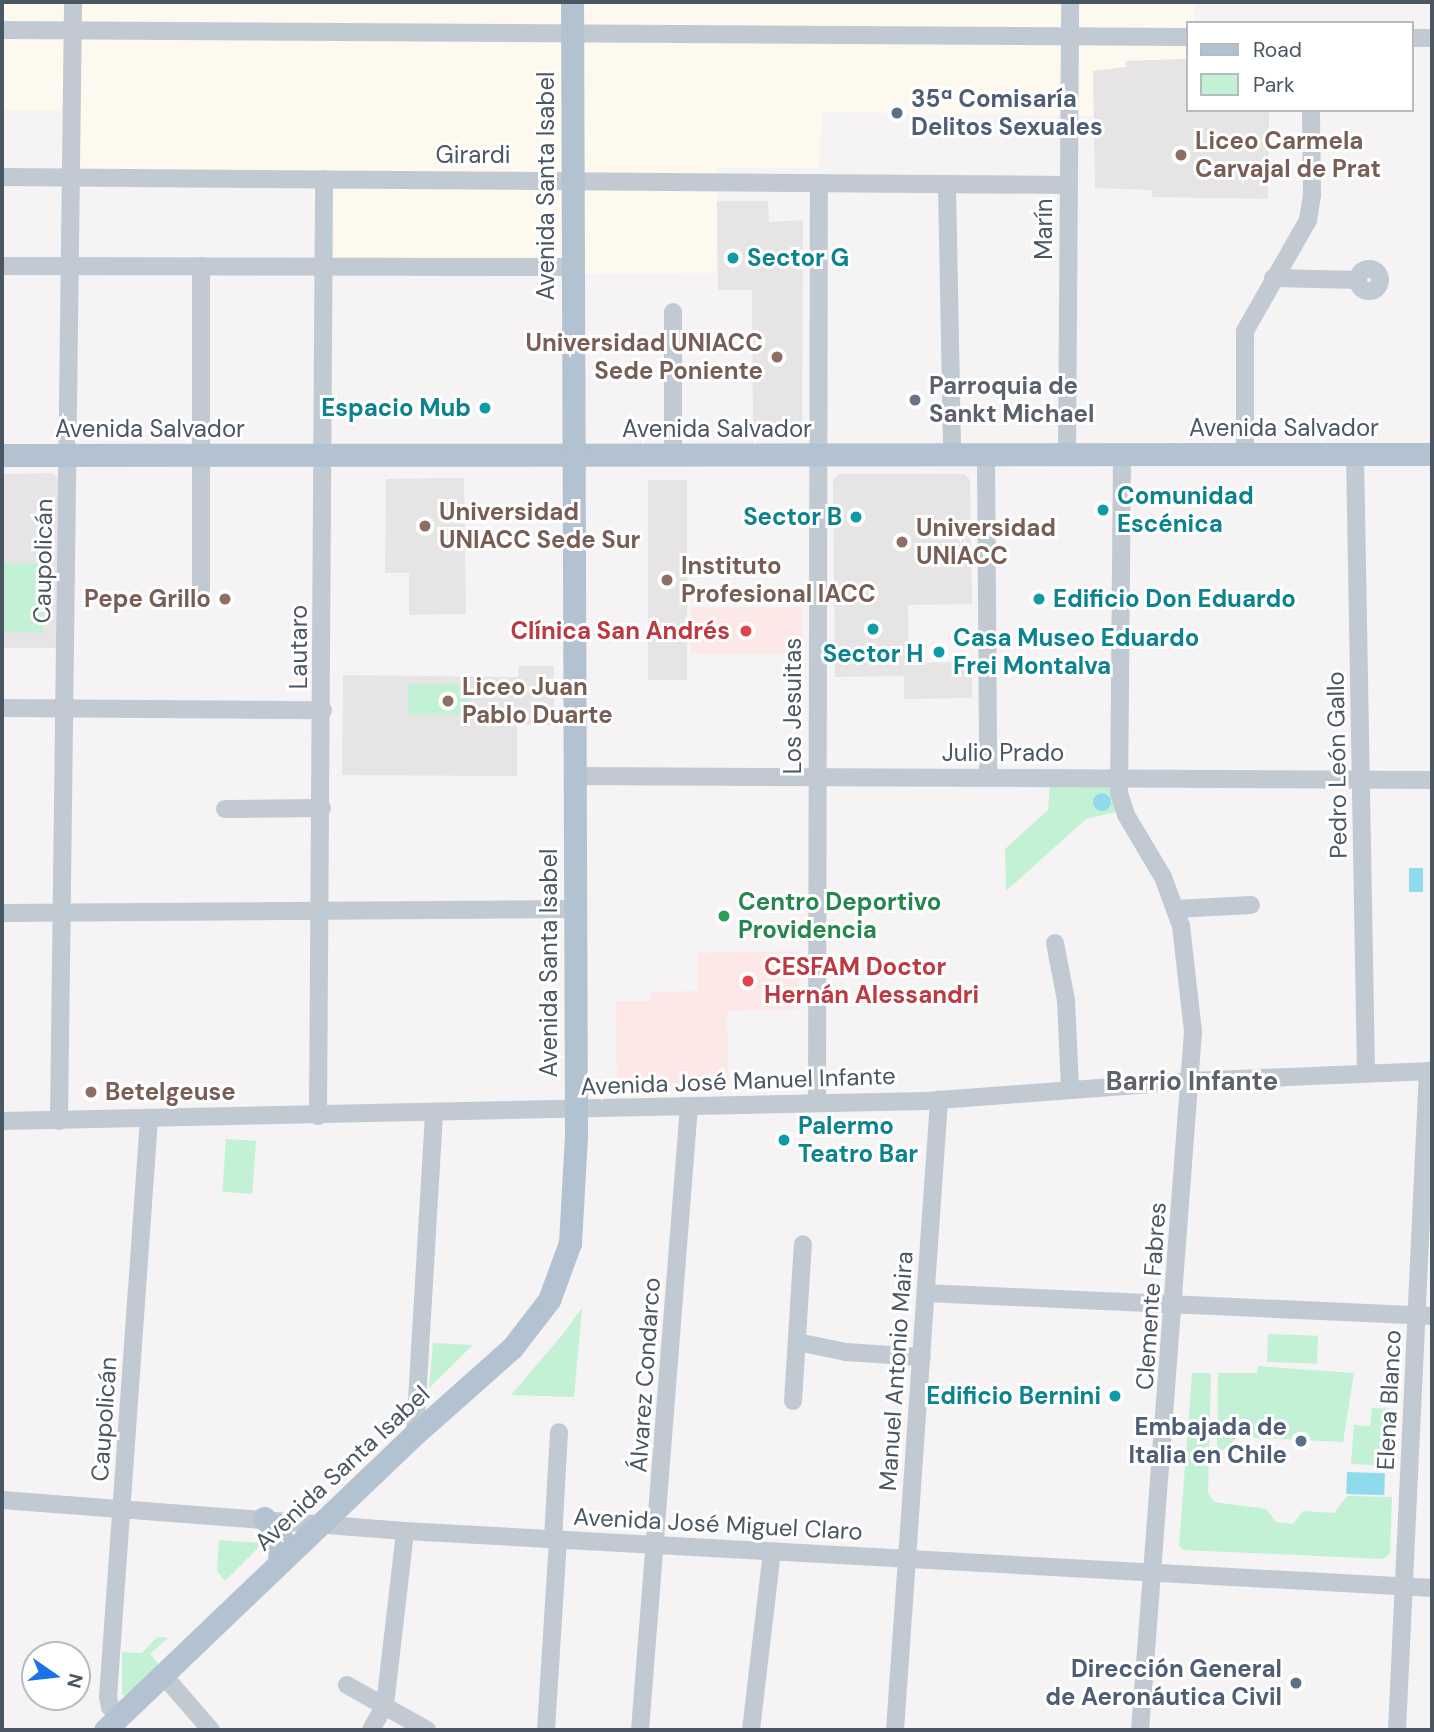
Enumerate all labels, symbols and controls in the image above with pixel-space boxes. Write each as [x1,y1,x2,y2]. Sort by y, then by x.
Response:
legend [1186,21,1413,112]
text: Road [1253,36,1302,64]
text: Park [1253,71,1294,99]
street label: Avenida Santa Isabel [532,72,560,300]
place label: 35ª Comisaría Delitos Sexuales [911,85,1103,141]
marker: 35ª Comisaría Delitos Sexuales [889,105,905,121]
place label: Liceo Carmela Carvajal de Prat [1195,127,1381,183]
street label: Girardi [435,141,511,169]
marker: Liceo Carmela Carvajal de Prat [1173,147,1189,163]
street label: Marín [1030,198,1058,260]
place label: Sector G [747,244,849,272]
marker: Sector G [725,250,741,266]
place label: Universidad UNIACC Sede Poniente [525,329,763,385]
marker: Universidad UNIACC Sede Poniente [769,349,785,365]
place label: Parroquia de Sankt Michael [929,372,1094,428]
marker: Parroquia de Sankt Michael [907,392,923,408]
place label: Espacio Mub [321,394,471,422]
marker: Espacio Mub [477,400,493,416]
street label: Avenida Salvador [1189,414,1379,442]
street label: Avenida Salvador [55,415,245,443]
street label: Avenida Salvador [622,415,812,443]
place label: Comunidad Escénica [1117,482,1254,538]
street label: Caupolicán [28,498,58,624]
place label: Universidad UNIACC Sede Sur [439,498,640,554]
marker: Comunidad Escénica [1095,502,1111,518]
place label: Sector B [743,503,842,531]
marker: Sector B [848,509,864,525]
place label: Universidad UNIACC [916,514,1056,570]
marker: Universidad UNIACC Sede Sur [417,518,433,534]
marker: Universidad UNIACC [894,534,910,550]
place label: Instituto Profesional IACC [681,552,876,608]
marker: Instituto Profesional IACC [659,572,675,588]
place label: Pepe Grillo [84,585,211,613]
place label: Edificio Don Eduardo [1053,585,1296,613]
marker: Pepe Grillo [217,591,233,607]
marker: Edificio Don Eduardo [1031,591,1047,607]
street label: Lautaro [285,605,313,689]
place label: Clínica San Andrés [510,617,730,645]
marker: Clínica San Andrés [736,621,756,641]
marker: Sector H [865,621,881,637]
place label: Casa Museo Eduardo Frei Montalva [953,624,1199,680]
street label: Los Jesuitas [779,638,807,774]
place label: Sector H [823,640,923,668]
marker: Casa Museo Eduardo Frei Montalva [931,644,947,660]
street label: Pedro León Gallo [1321,671,1353,859]
place label: Liceo Juan Pablo Duarte [462,673,613,729]
marker: Liceo Juan Pablo Duarte [440,693,456,709]
street label: Julio Prado [942,739,1064,767]
street label: Avenida Santa Isabel [535,849,563,1077]
place label: Centro Deportivo Providencia [738,888,941,944]
marker: Centro Deportivo Providencia [716,908,732,924]
place label: CESFAM Doctor Hernán Alessandri [764,953,979,1009]
marker: CESFAM Doctor Hernán Alessandri [738,971,758,991]
street label: Avenida José Manuel Infante [580,1061,896,1101]
district label: Barrio Infante [1106,1066,1278,1098]
place label: Betelgeuse [105,1078,236,1106]
marker: Betelgeuse [83,1084,99,1100]
place label: Palermo Teatro Bar [798,1112,918,1168]
marker: Palermo Teatro Bar [776,1132,792,1148]
street label: Clemente Fabres [1130,1201,1172,1391]
street label: Manuel Antonio Maira [873,1250,919,1492]
street label: Álvarez Condarco [624,1276,666,1474]
street label: Elena Blanco [1371,1329,1407,1471]
street label: Caupolicán [85,1356,123,1482]
street label: Avenida Santa Isabel [249,1379,435,1557]
place label: Edificio Bernini [926,1382,1101,1410]
marker: Edificio Bernini [1107,1388,1123,1404]
place label: Embajada de Italia en Chile [1128,1413,1287,1469]
marker: Embajada de Italia en Chile [1293,1433,1309,1449]
street label: Avenida José Miguel Claro [573,1502,863,1546]
north arrow [21,1641,91,1711]
place label: Dirección General de Aeronáutica Civil [1045,1655,1282,1711]
text: N [61,1671,89,1690]
marker: Dirección General de Aeronáutica Civil [1288,1675,1304,1691]

